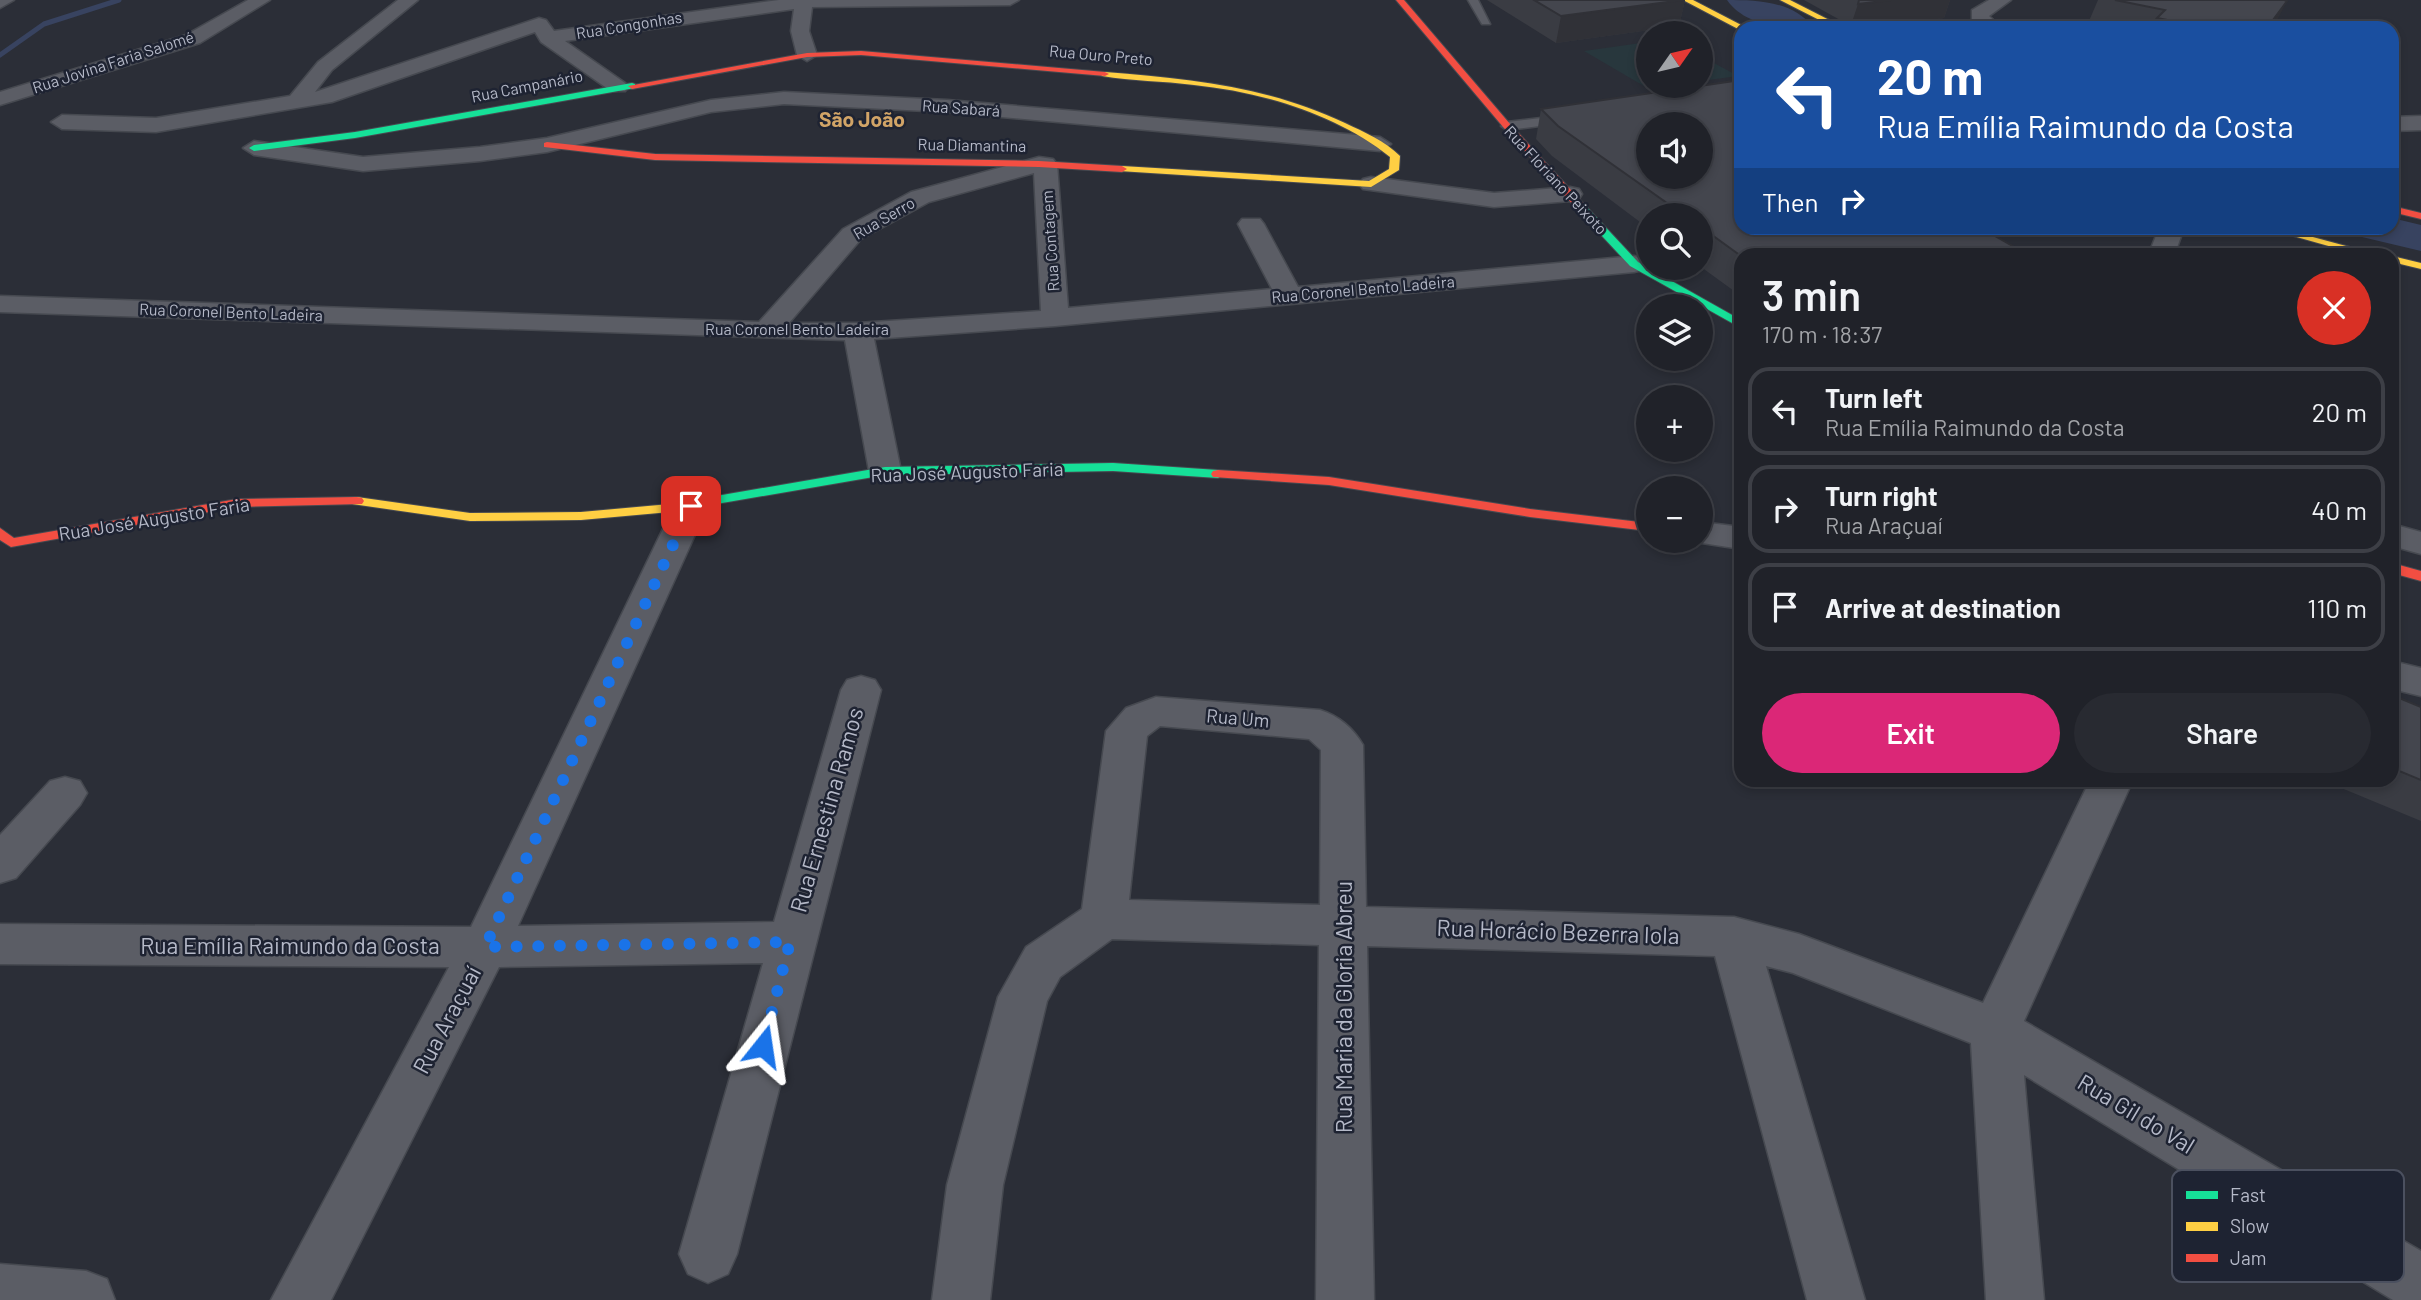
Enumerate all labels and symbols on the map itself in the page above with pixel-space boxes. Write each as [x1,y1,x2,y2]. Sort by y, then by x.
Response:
street label: Rua Congonhas [575,7,683,42]
north arrow [1636,21,1713,98]
street label: Rua Jovina Faria Salomé [30,26,196,97]
street label: Rua Ouro Preto [1048,41,1154,68]
street label: Rua Campanário [470,65,584,106]
street label: Rua Sabará [921,95,1001,120]
district label: São João [819,106,905,131]
street label: Rua Floriano Peixoto [1501,121,1612,238]
street label: Rua Diamantina [918,134,1026,155]
street label: Rua Contagem [1036,190,1063,292]
street label: Rua Serro [850,192,918,243]
street label: Rua Coronel Bento Ladeira [1271,271,1455,306]
street label: Rua Coronel Bento Ladeira [139,299,323,324]
street label: Rua Coronel Bento Ladeira [705,319,889,338]
street label: Rua José Augusto Faria [870,457,1064,486]
pin [661,476,721,536]
street label: Rua José Augusto Faria [57,492,251,545]
street label: Rua Um [1205,703,1271,732]
street label: Rua Ernestina Ramos [783,704,869,915]
street label: Rua Maria da Gloria Abreu [1329,881,1357,1133]
street label: Rua Horácio Bezerra Iola [1436,913,1680,949]
street label: Rua Emília Raimundo da Costa [140,931,440,959]
street label: Rua Araçuaí [406,961,486,1078]
position arrow [726,1009,800,1083]
street label: Rua Gil do Val [2073,1067,2200,1159]
legend [2172,1170,2404,1282]
text: Fast [2230,1183,2266,1206]
text: Slow [2230,1214,2269,1237]
text: Jam [2230,1246,2266,1269]

